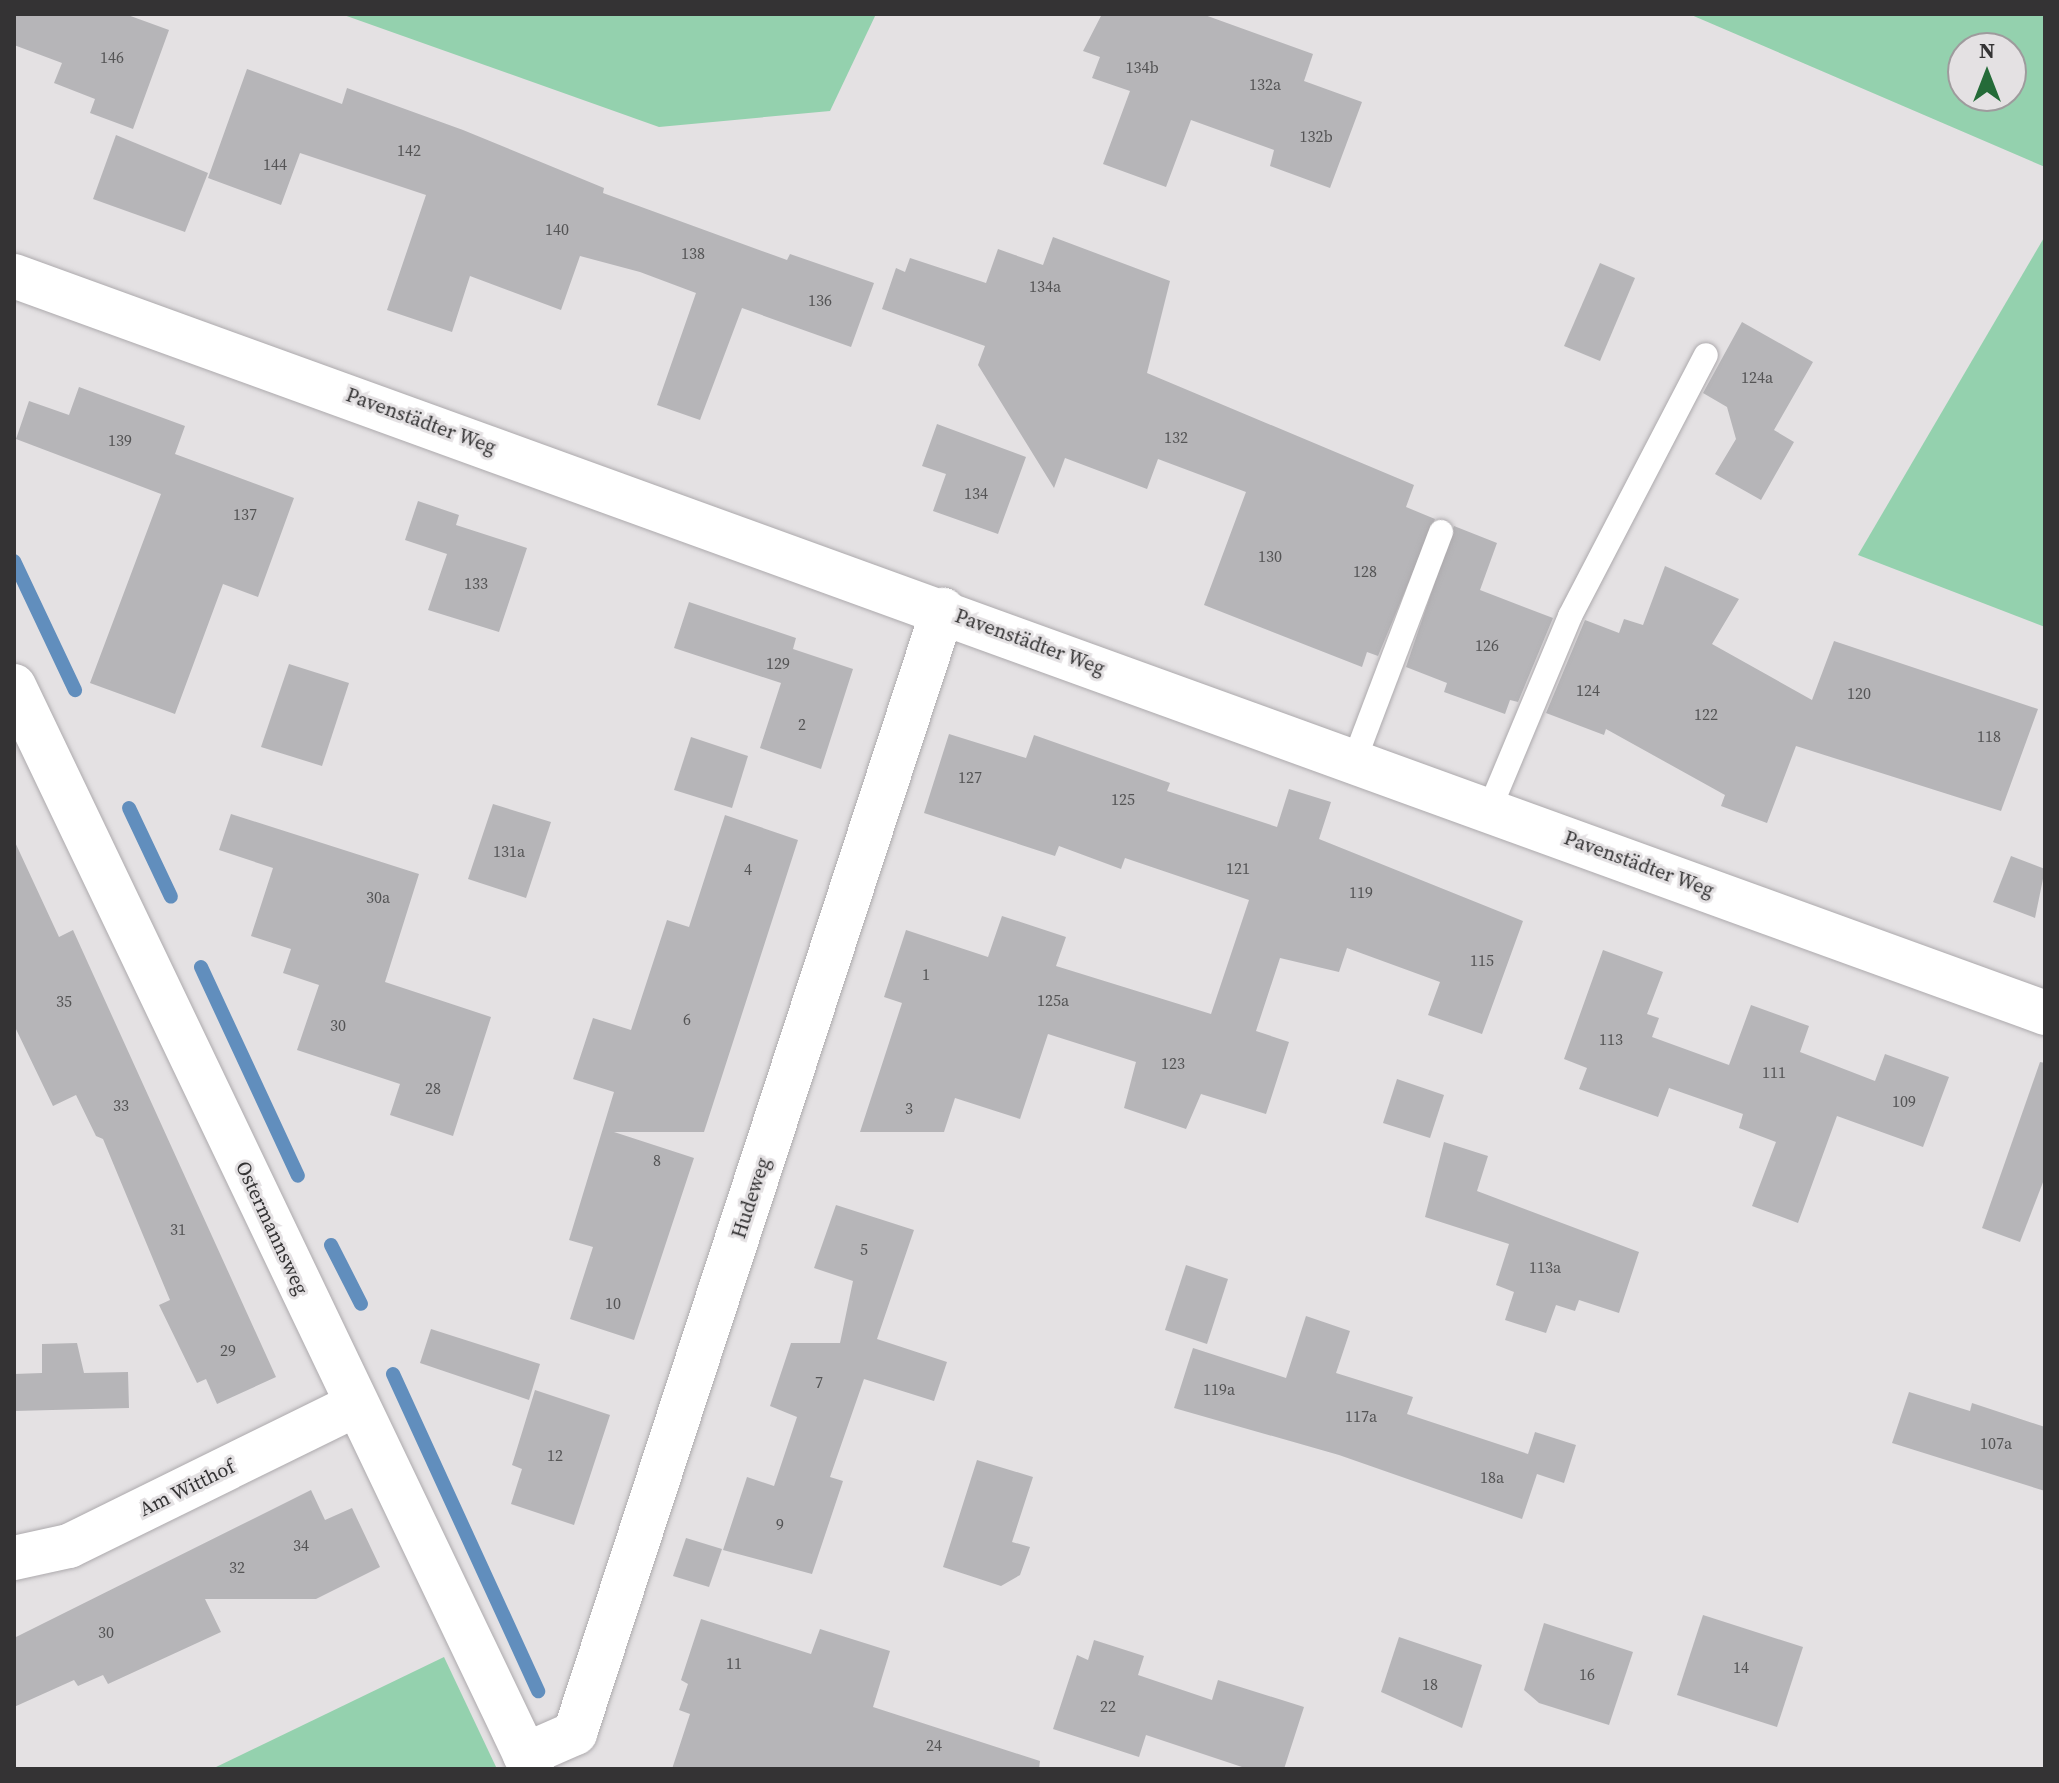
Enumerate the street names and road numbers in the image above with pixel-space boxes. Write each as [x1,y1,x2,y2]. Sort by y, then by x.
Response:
street label: Pavenstädter Weg [342,383,500,459]
street label: Pavenstädter Weg [951,604,1109,680]
street label: Pavenstädter Weg [1560,826,1718,902]
street label: Hudeweg [727,1155,775,1241]
street label: Ostermannsweg [231,1157,313,1299]
street label: Am Witthof [135,1454,239,1522]

